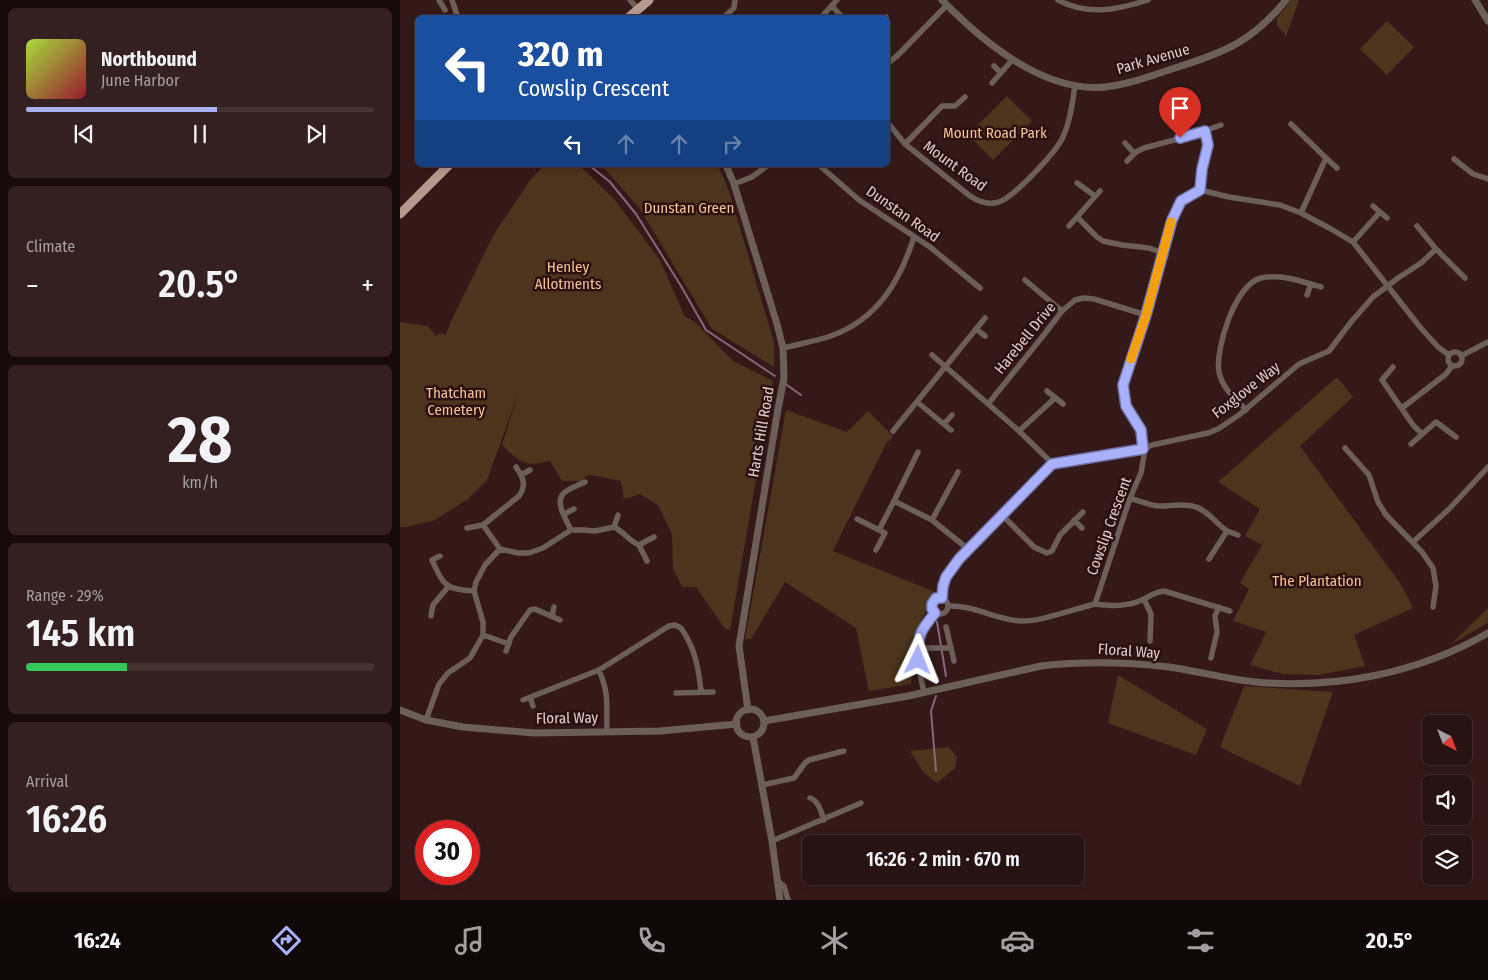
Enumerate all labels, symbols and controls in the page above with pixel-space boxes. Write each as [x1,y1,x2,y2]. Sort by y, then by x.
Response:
text: 320 m [518,33,604,75]
icon: left [435,35,500,100]
street label: Park Avenue [1114,40,1192,78]
text: Northbound [101,48,197,71]
text: June Harbor [101,71,179,90]
text: Cowslip Crescent [518,75,669,102]
pin [1159,87,1201,138]
icon: arrive [1166,94,1194,122]
icon: previous [70,120,98,148]
icon: pause [186,120,214,148]
icon: next [302,120,330,148]
park label: Mount Road Park [943,124,1047,142]
icon: left [559,130,587,158]
icon: ahead [612,130,640,158]
icon: ahead [665,130,693,158]
icon: right [718,130,746,158]
street label: Mount Road [920,137,990,195]
street label: Dunstan Road [863,182,943,246]
park label: Dunstan Green [644,199,734,217]
text: Climate [26,237,75,256]
park label: Henley Allotments [535,258,601,293]
text: 20.5° [159,261,241,307]
text: − [26,269,39,302]
text: + [361,269,374,302]
street label: Harebell Drive [991,298,1059,378]
street label: Foxglove Way [1208,358,1284,422]
park label: Thatcham Cemetery [426,384,486,419]
street label: Harts Hill Road [744,385,778,479]
text: 28 [168,401,232,479]
text: km/h [182,473,218,492]
street label: Cowslip Crescent [1083,474,1135,578]
park label: The Plantation [1272,572,1362,590]
text: Range · 29% [26,586,104,605]
text: 145 km [26,610,135,656]
position arrow [891,633,943,685]
street label: Floral Way [1097,640,1161,662]
street label: Floral Way [536,708,599,728]
north arrow [1422,715,1472,765]
map controls [1422,715,1472,885]
text: Arrival [26,772,68,791]
button: sound [1422,775,1472,825]
text: 16:26 [26,796,107,842]
speed limit sign: 30 [415,820,480,885]
button: layers [1422,835,1472,885]
text: 16:26 · 2 min · 670 m [866,848,1020,871]
icon: directions [269,923,304,958]
icon: music [452,923,487,958]
icon: phone [634,923,669,958]
icon: climate [817,923,852,958]
icon: car [1000,923,1035,958]
icon: filters [1183,923,1218,958]
text: 16:24 [74,927,121,954]
text: 20.5° [1366,927,1414,954]

